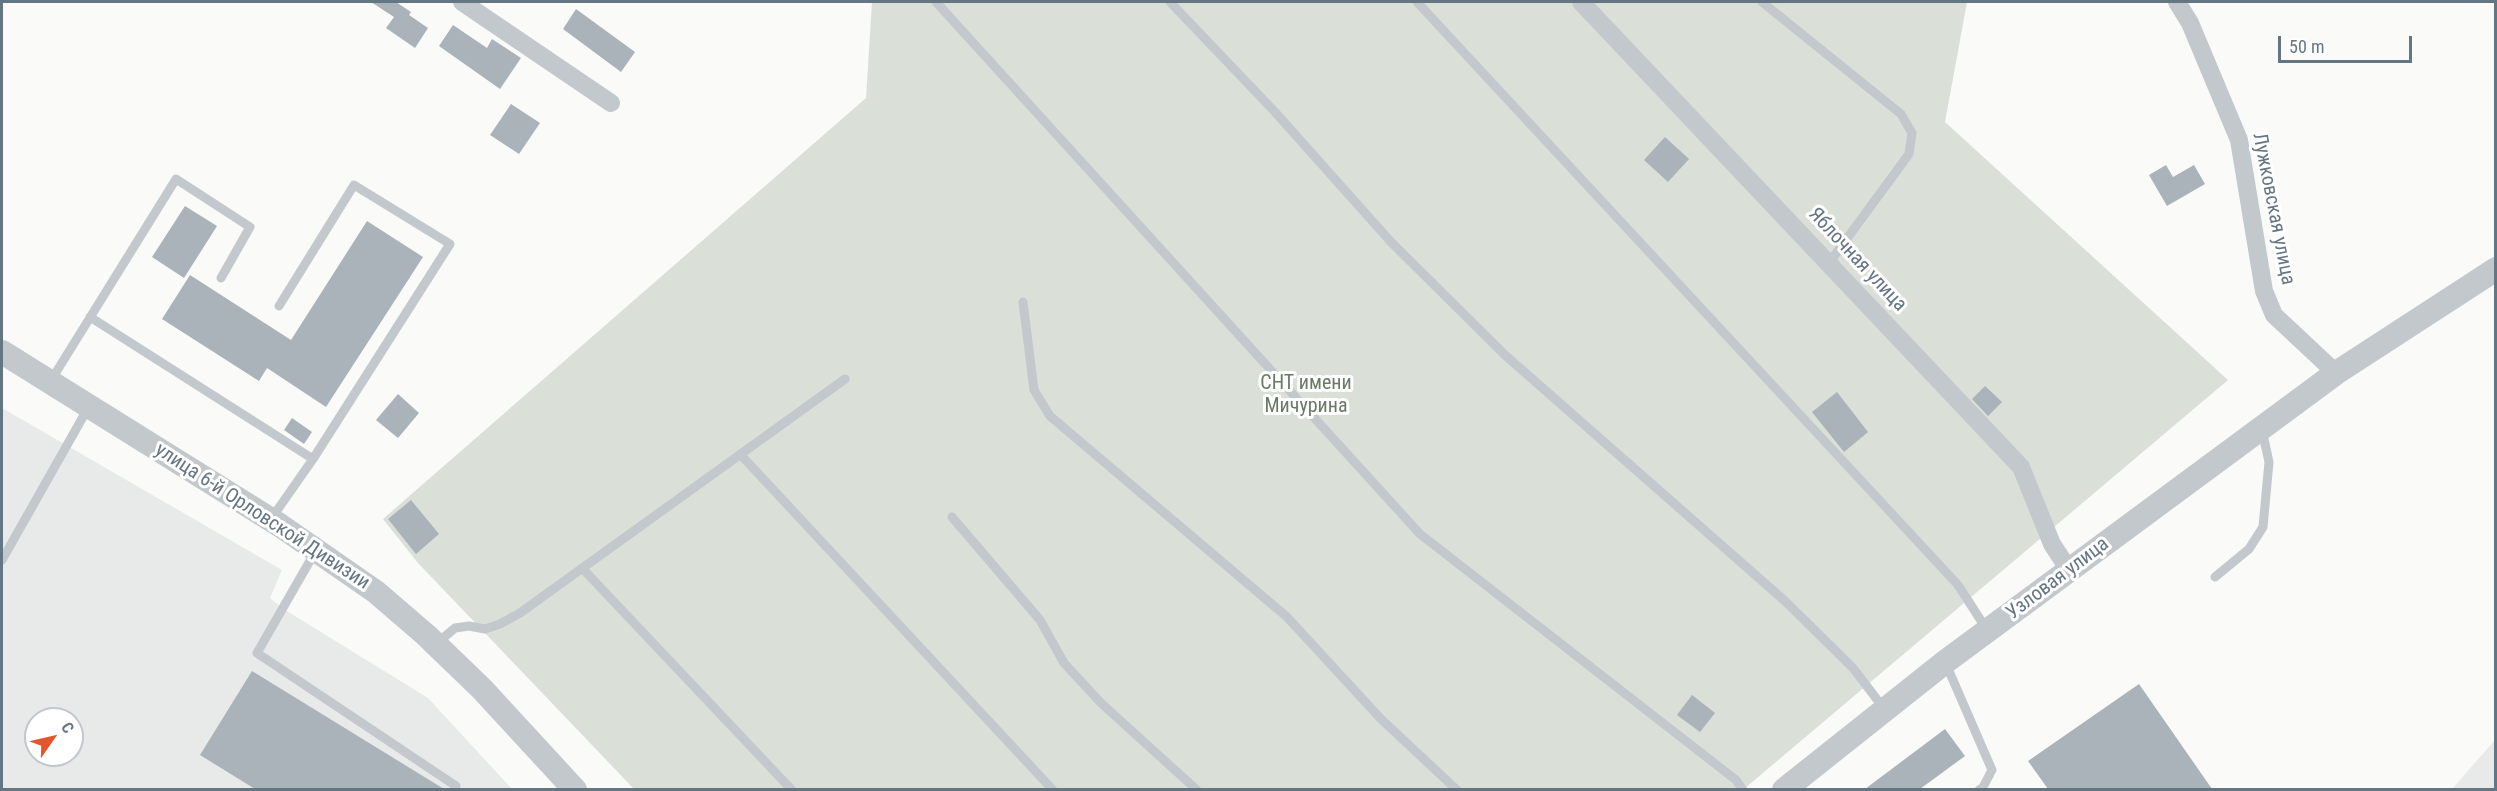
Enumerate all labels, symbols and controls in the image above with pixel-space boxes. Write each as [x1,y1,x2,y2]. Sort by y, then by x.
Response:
scale bar [2281,24,2414,62]
text: 50 m [2289,36,2324,57]
street label: Лужковская улица [2246,131,2300,287]
street label: Яблочная улица [1803,203,1911,317]
park label: СНТ имени Мичурина [1260,372,1352,419]
street label: улица 6-й Орловской Дивизии [150,439,374,595]
street label: Узловая улица [2002,533,2114,625]
north arrow [24,707,84,767]
text: С [57,719,78,737]

